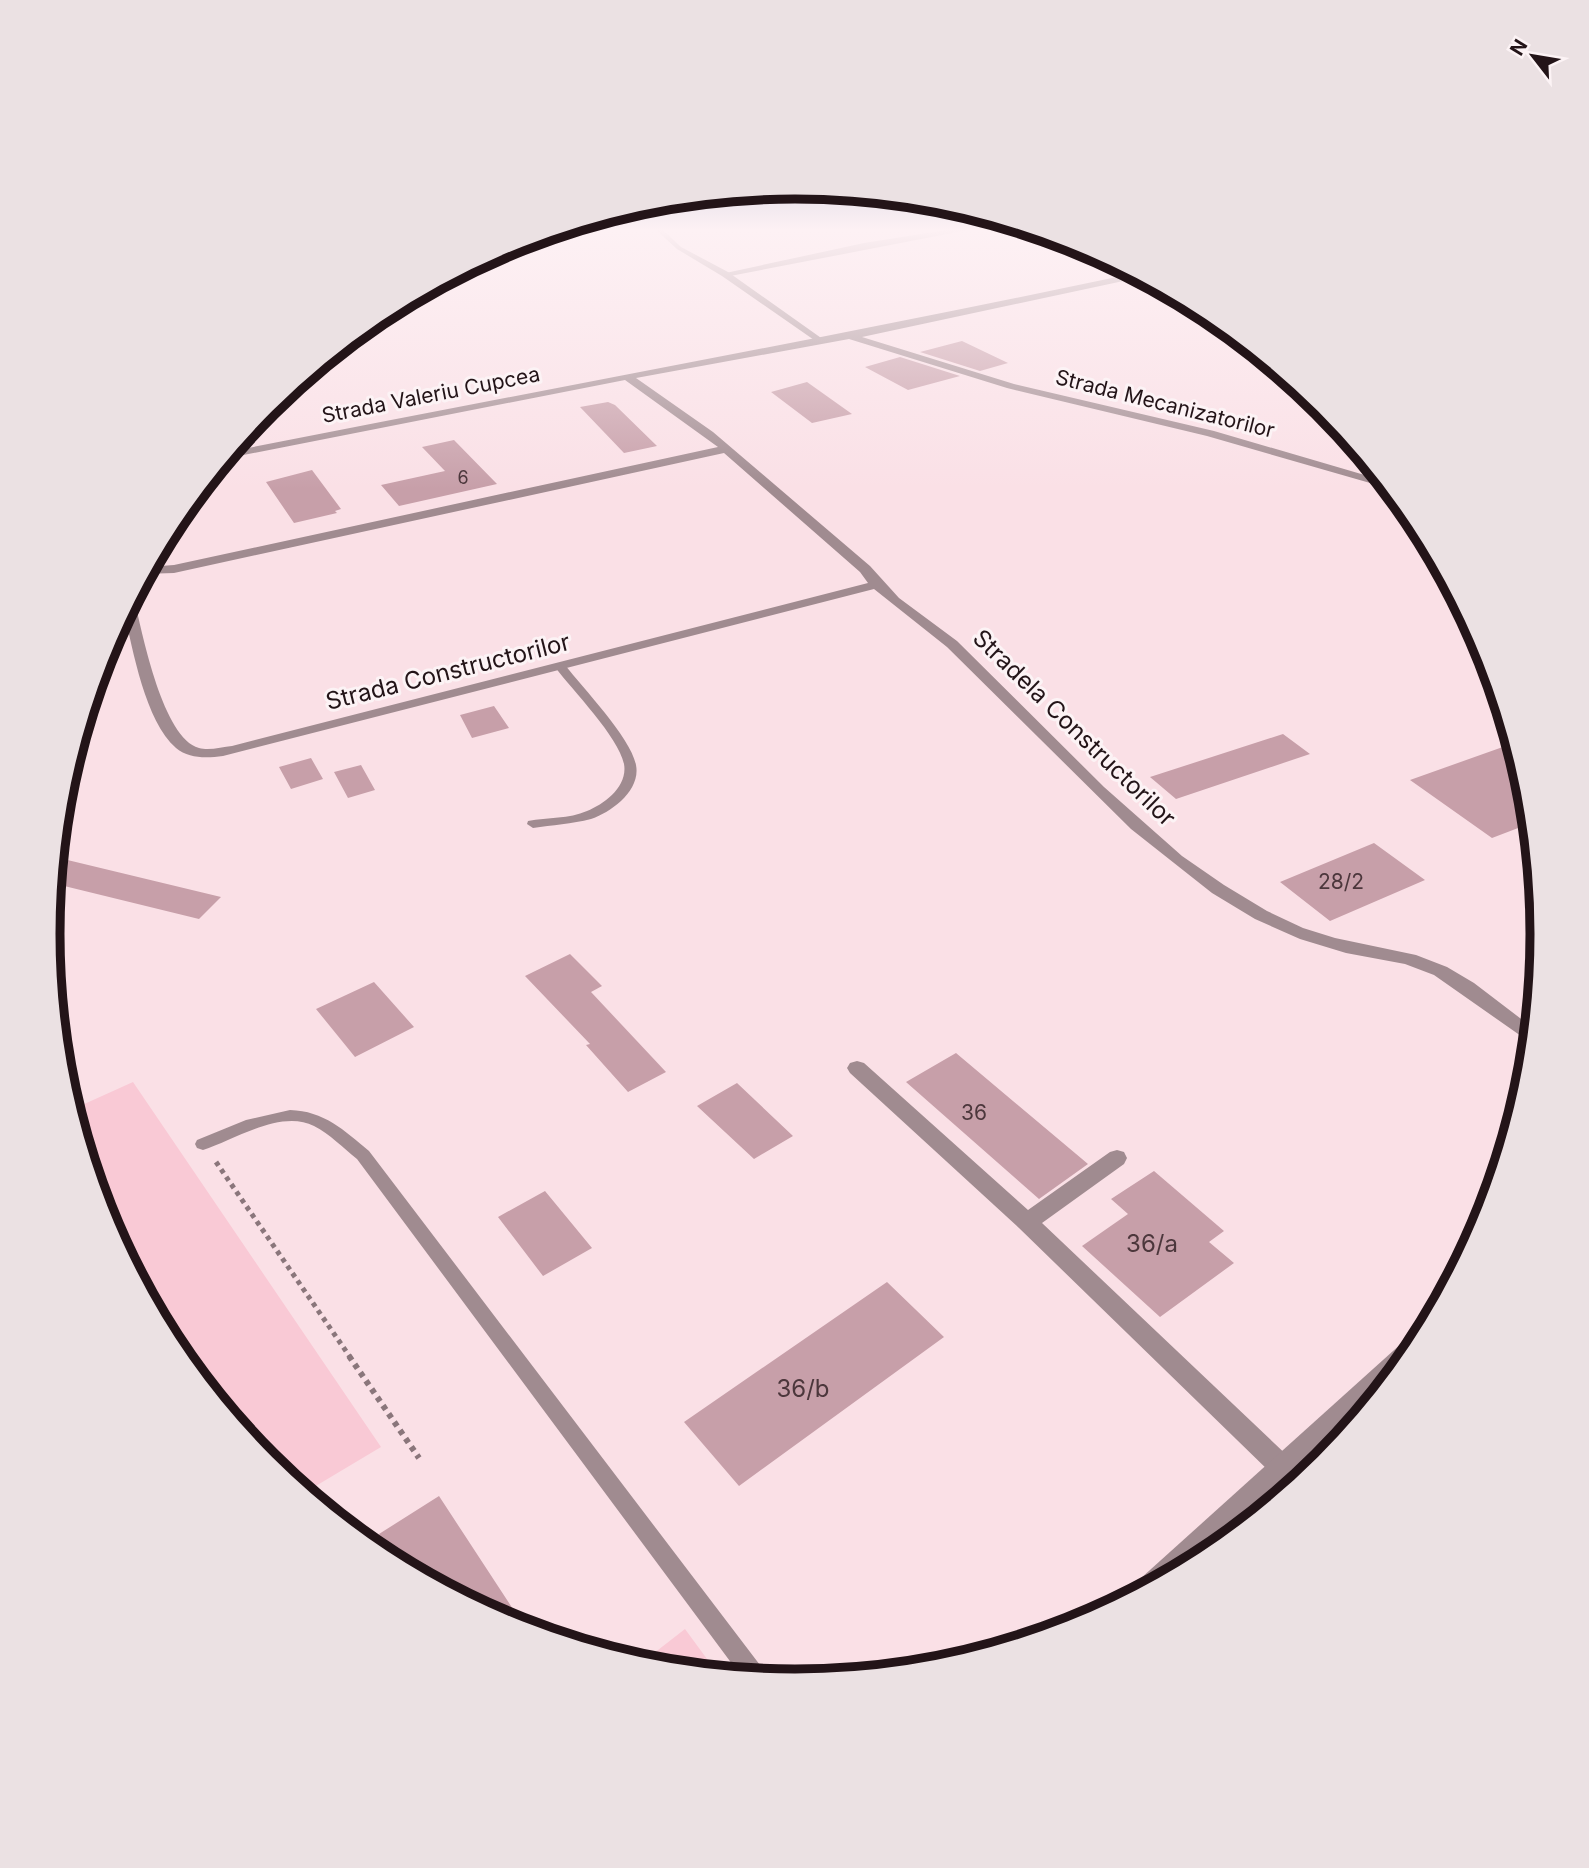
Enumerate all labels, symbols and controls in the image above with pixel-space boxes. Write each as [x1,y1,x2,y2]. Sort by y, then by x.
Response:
north arrow [1498,21,1568,91]
text: N [1505,35,1532,60]
street label: Strada Valeriu Cupcea [320,361,542,428]
street label: Strada Mecanizatorilor [1053,364,1277,443]
house number: 6 [457,467,469,488]
street label: Stradela Constructorilor [967,623,1182,832]
street label: Strada Constructorilor [323,627,573,716]
house number: 28/2 [1318,869,1364,894]
house number: 36 [961,1100,987,1125]
house number: 36/a [1126,1229,1178,1258]
house number: 36/b [776,1374,830,1403]

